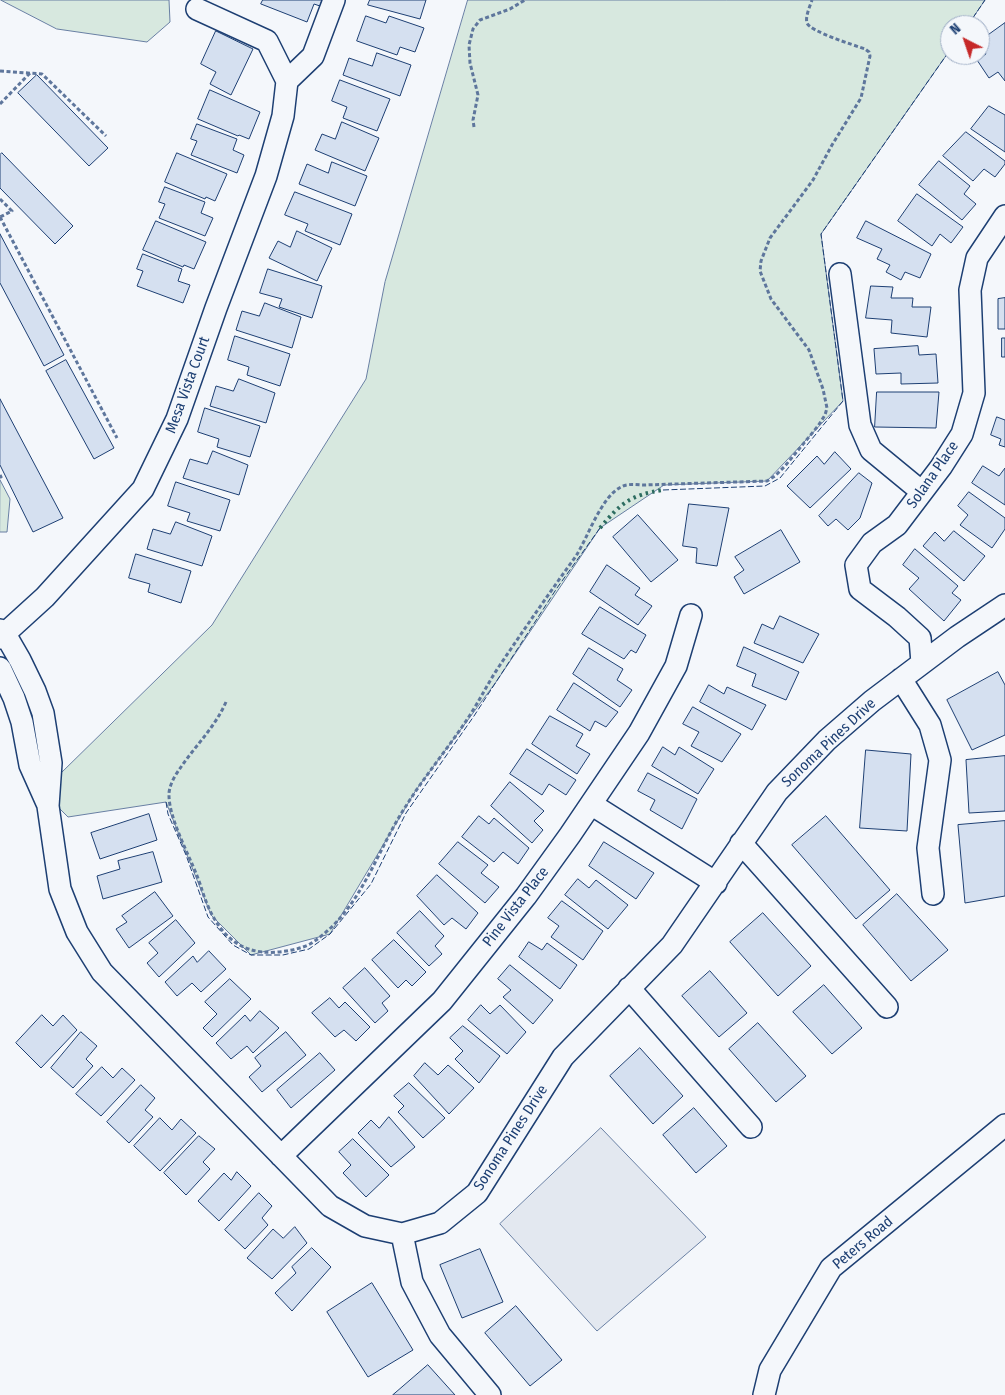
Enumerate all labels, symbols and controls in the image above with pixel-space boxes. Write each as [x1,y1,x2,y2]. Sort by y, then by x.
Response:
north arrow [940,15,990,65]
text: N [947,20,964,38]
street label: Mesa Vista Court [162,334,214,436]
street label: Solana Place [903,438,963,512]
street label: Sonoma Pines Drive [778,695,880,791]
street label: Pine Vista Place [479,863,553,951]
street label: Sonoma Pines Drive [470,1082,552,1194]
street label: Peters Road [829,1213,897,1273]

